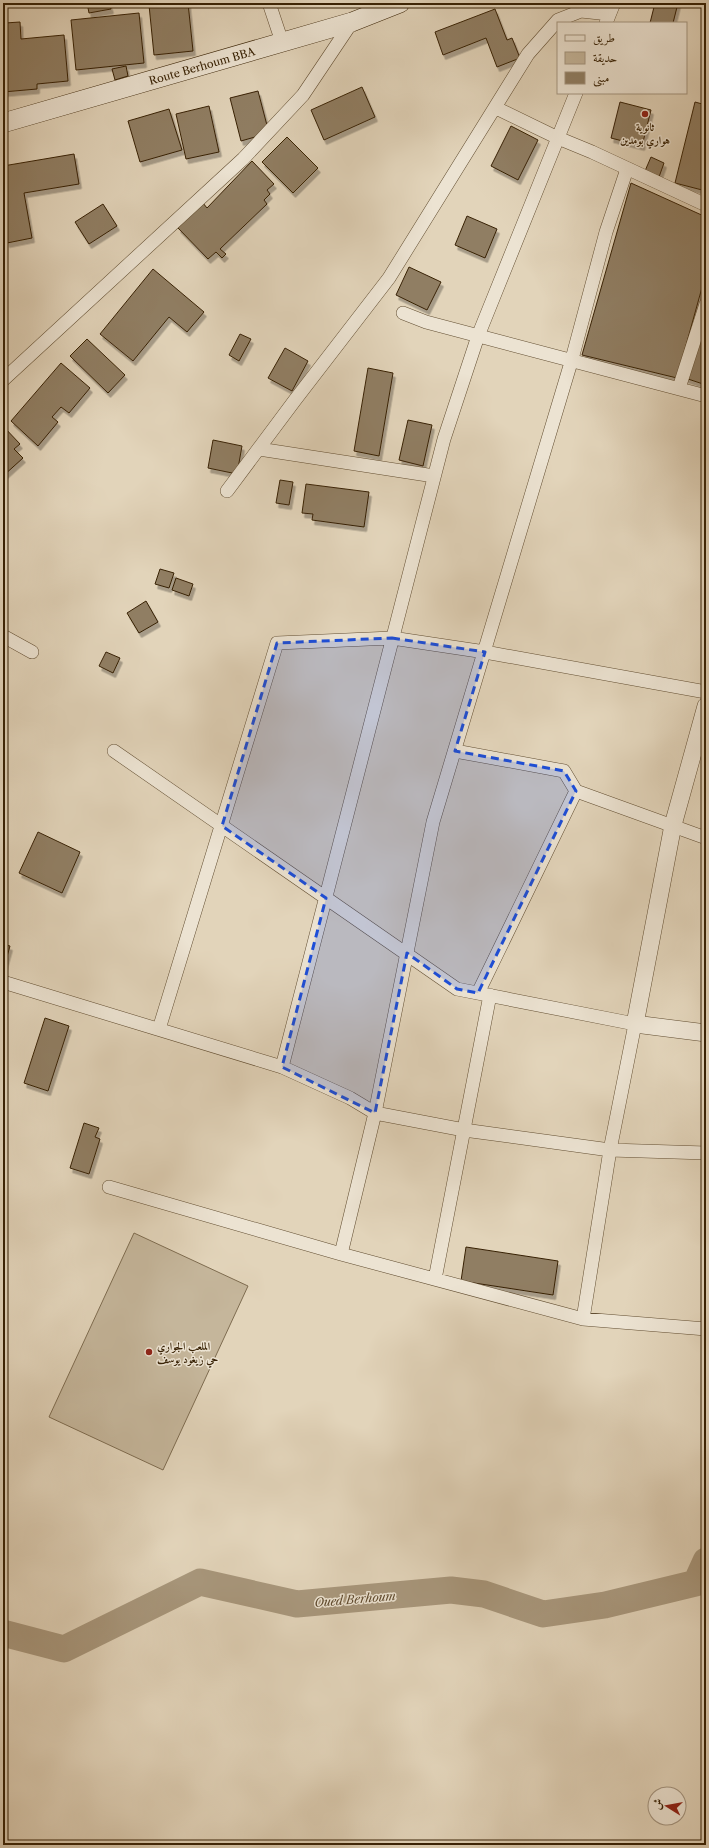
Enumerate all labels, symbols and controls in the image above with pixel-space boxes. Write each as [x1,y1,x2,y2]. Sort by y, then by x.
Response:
legend [557,22,687,94]
text: طريق [593,30,615,46]
street label: Route Berhoum BBA [147,44,257,88]
text: حديقة [593,50,617,66]
text: مبنى [593,70,609,87]
marker: ثانوية هواري بومدين [640,109,650,119]
place label: ثانوية هواري بومدين [620,120,670,149]
place label: الملعب الجواري حي زيغود يوسف [157,1339,219,1368]
marker: الملعب الجواري حي زيغود يوسف [144,1347,154,1357]
water label: Oued Berhoum [314,1588,396,1610]
north arrow [647,1786,687,1826]
text: ش [649,1797,665,1811]

